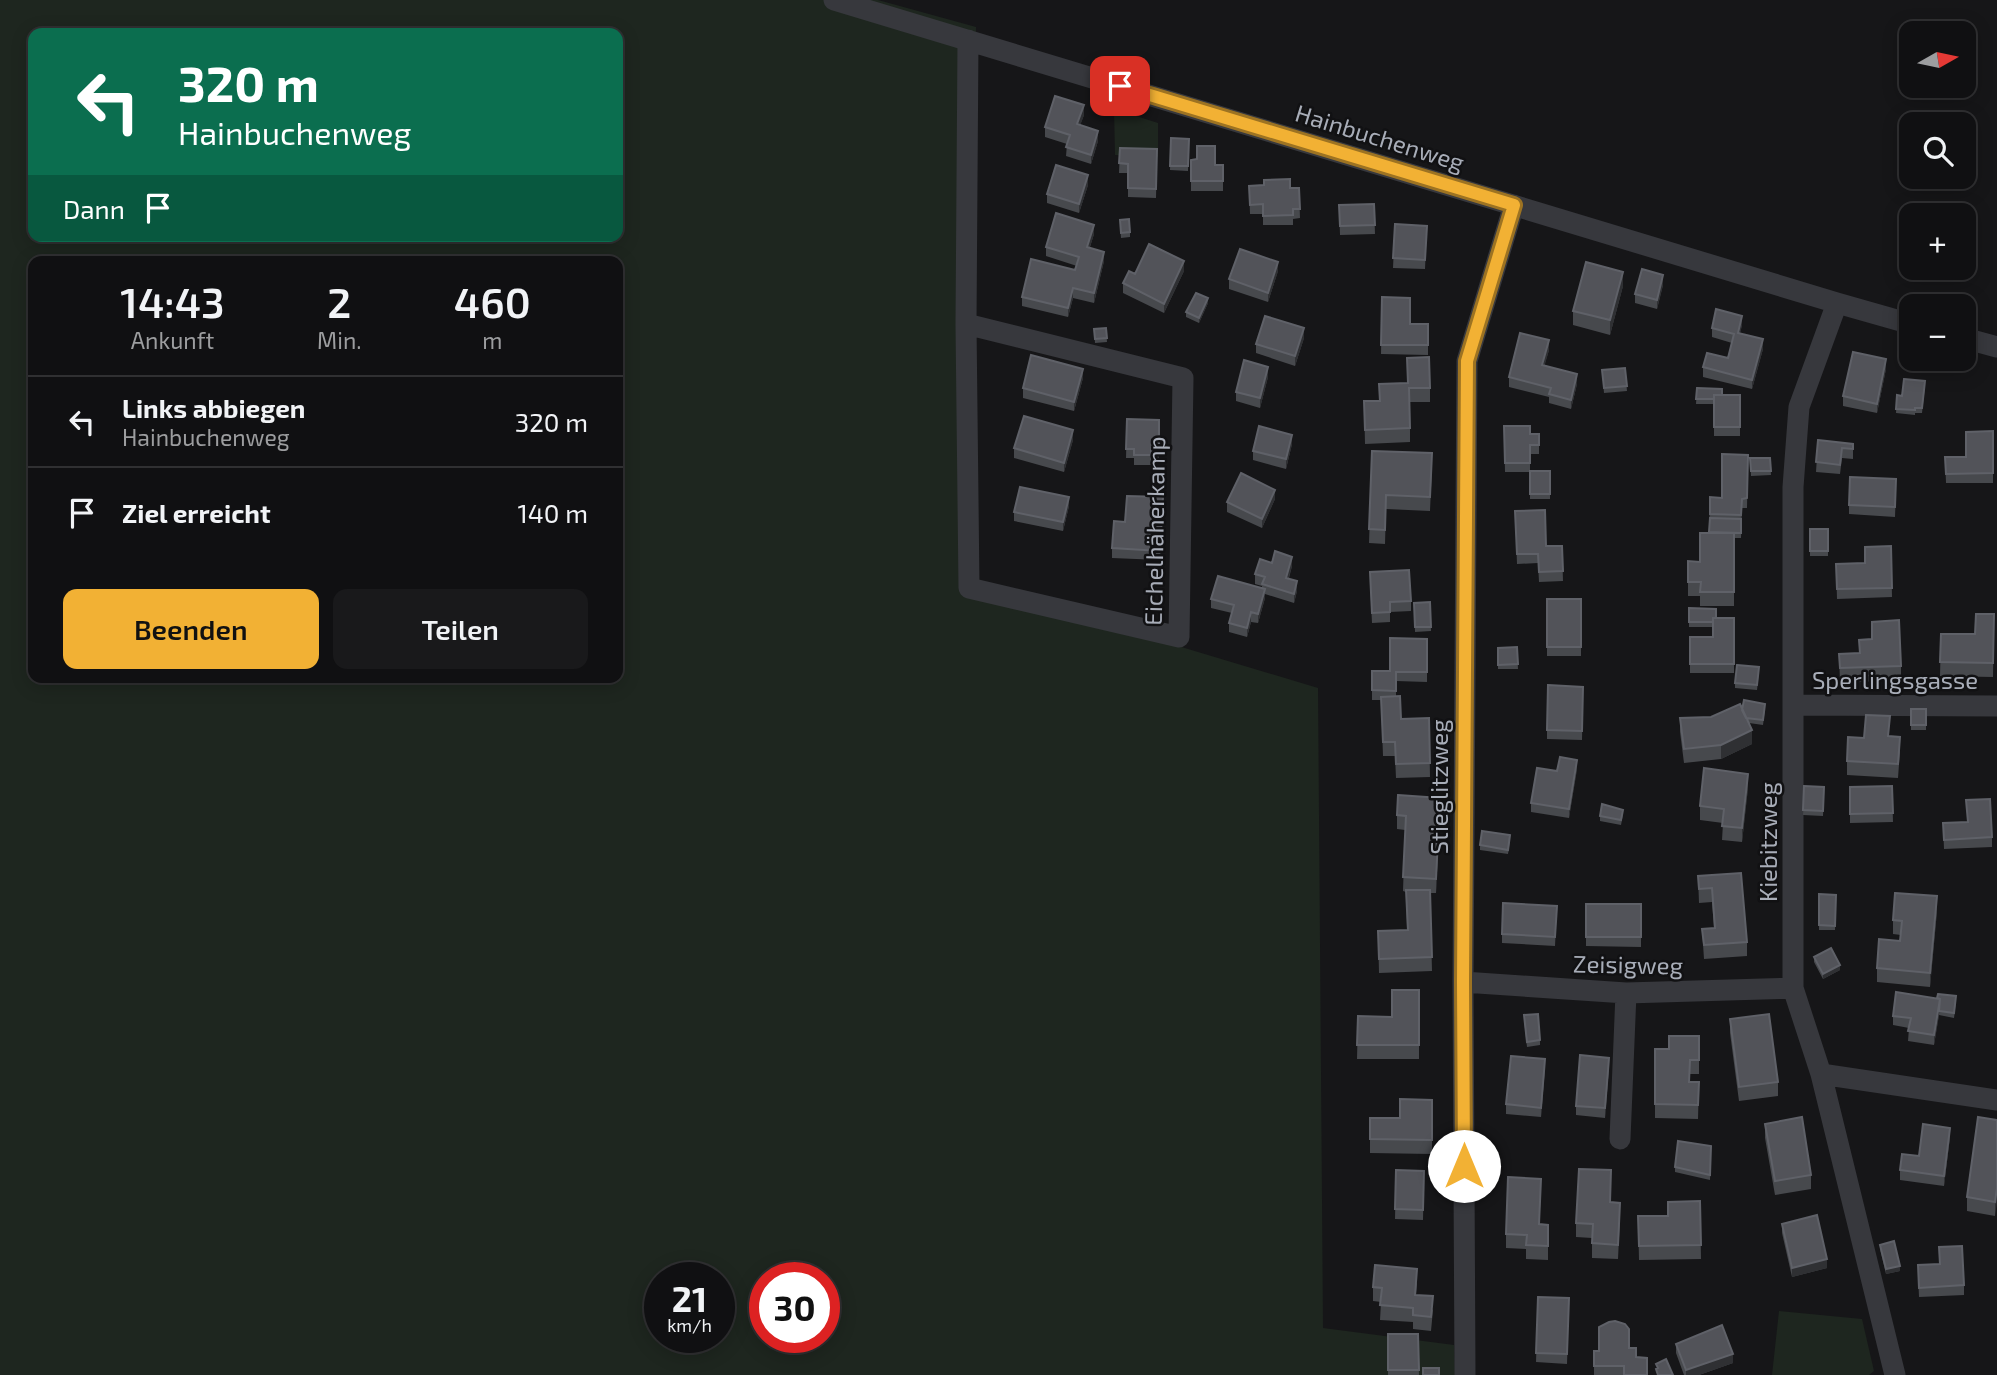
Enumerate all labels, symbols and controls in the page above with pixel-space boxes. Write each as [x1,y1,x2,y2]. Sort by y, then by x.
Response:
north arrow [1899,21,1976,98]
map controls [1899,21,1976,371]
text: 320 m [178,53,319,112]
icon: left [63,56,154,147]
pin [1090,56,1150,116]
icon: arrive [1101,67,1139,105]
street label: Hainbuchenweg [1292,98,1468,176]
button: search [1899,112,1976,189]
text: Hainbuchenweg [178,113,411,151]
icon: arrive [139,189,177,227]
text: Dann [63,193,125,224]
button: + [1899,203,1976,280]
text: 14:43 [120,276,225,326]
text: 2 [327,276,351,326]
text: 460 [454,276,531,326]
button: − [1899,294,1976,371]
text: Ankunft [131,326,214,354]
text: Min. [317,326,362,354]
text: m [482,326,502,354]
text: Links abbiegen [122,392,306,423]
icon: left [63,403,101,441]
text: 320 m [515,406,588,437]
text: Hainbuchenweg [122,423,290,451]
street label: Eichelhäherkamp [1138,436,1170,626]
icon: arrive [63,494,101,532]
text: Ziel erreicht [122,497,271,528]
text: 140 m [517,497,588,528]
button: Beenden [63,589,319,669]
button: Teilen [333,589,588,669]
street label: Sperlingsgasse [1812,665,1978,694]
street label: Stieglitzweg [1424,719,1453,855]
street label: Kiebitzweg [1753,782,1782,902]
street label: Zeisigweg [1573,949,1683,979]
position arrow [1427,1129,1501,1203]
speed limit sign: 30 [749,1262,840,1353]
text: 21 [672,1277,707,1319]
text: km/h [667,1314,712,1336]

